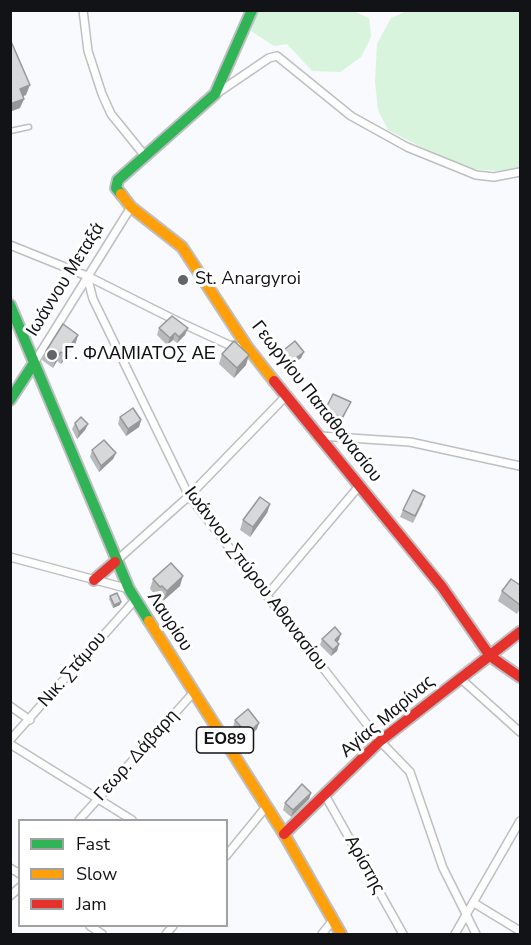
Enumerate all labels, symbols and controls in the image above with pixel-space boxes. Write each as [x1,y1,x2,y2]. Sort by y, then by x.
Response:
street label: Ιωάννου Μεταξά [22,219,110,341]
place label: St. Anargyroi [195,269,301,291]
marker: St. Anargyroi [176,273,190,287]
street label: Γεωργίου Παπαθανασίου [246,317,386,487]
place label: Γ. ΦΛΑΜΙΑΤΟΣ ΑΕ [64,344,216,366]
marker: Γ. ΦΛΑΜΙΑΤΟΣ ΑΕ [45,348,59,362]
street label: Ιωάννου Σπύρου Αθανασίου [179,483,331,675]
street label: Λαυρίου [142,588,196,656]
street label: Νικ. Στάμου [34,628,112,712]
street label: Αγίας Μαρίνας [337,671,439,763]
street label: Γεωρ. Δάβαρη [90,706,184,806]
road number: ΕΟ89 [196,727,254,753]
legend [18,819,228,927]
text: Fast [76,832,110,856]
street label: Αρίστης [339,832,389,898]
text: Slow [76,862,117,886]
text: Jam [76,892,107,916]

